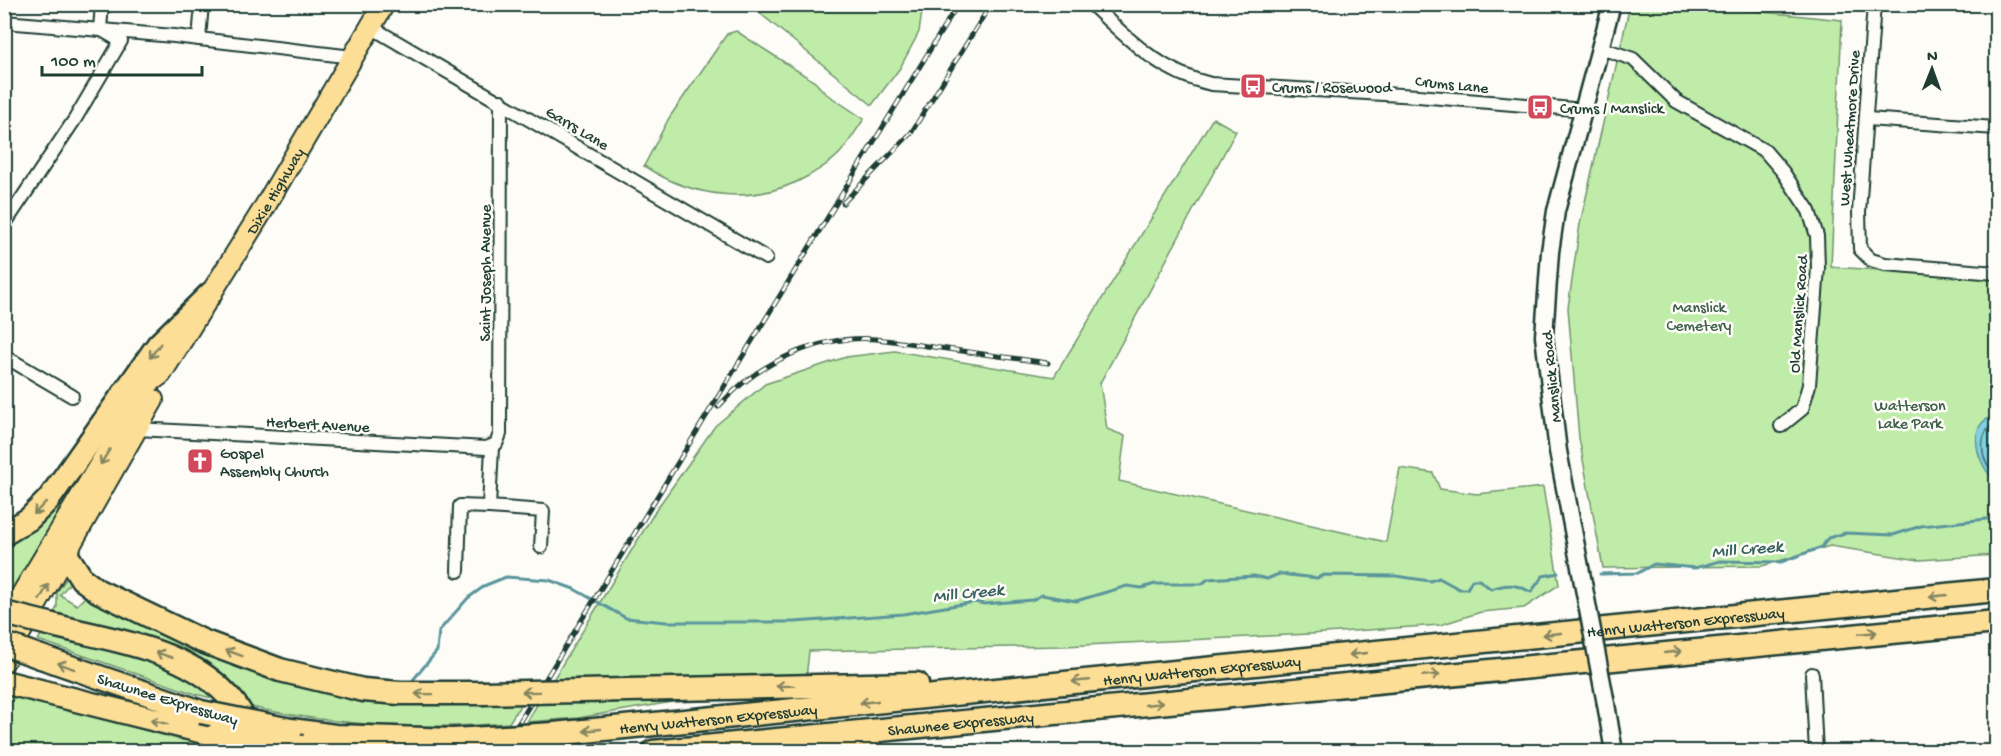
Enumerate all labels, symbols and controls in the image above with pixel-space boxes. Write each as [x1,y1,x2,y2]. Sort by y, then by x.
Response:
scale bar [42,39,202,77]
north arrow [1902,39,1962,99]
text: N [1927,48,1938,67]
street label: West Wheatmore Drive [1837,49,1866,207]
text: 100 m [50,52,96,73]
bus stop icon: Crums / Rosewood [1238,71,1268,101]
street label: Crums Lane [1414,73,1490,100]
place label: Crums / Rosewood [1272,80,1393,99]
bus stop icon: Crums / Manslick [1525,92,1555,122]
place label: Crums / Manslick [1560,101,1665,120]
street label: Garrs Lane [541,104,612,157]
street label: Dixie Highway [244,145,310,240]
street label: Saint Joseph Avenue [478,204,497,342]
street label: Old Manslick Road [1787,253,1814,374]
park label: Manslick Cemetery [1667,300,1732,337]
street label: Manslick Road [1539,328,1568,423]
one-way arrow [149,342,161,358]
park label: Watterson Lake Park [1874,398,1946,435]
street label: Herbert Avenue [265,414,371,439]
church icon: Gospel Assembly Church [185,446,215,476]
place label: Gospel Assembly Church [220,446,329,483]
one-way arrow [98,448,110,465]
one-way arrow [33,501,47,516]
water label: Mill Creek [1711,537,1786,564]
water label: Mill Creek [932,580,1007,609]
one-way arrow [38,584,50,601]
one-way arrow [1929,591,1949,602]
street label: Henry Watterson Expressway [1586,605,1786,644]
one-way arrow [1543,628,1563,639]
one-way arrow [1857,628,1877,639]
one-way arrow [1663,646,1683,657]
one-way arrow [225,647,244,658]
one-way arrow [155,649,174,660]
one-way arrow [1349,649,1369,660]
street label: Henry Watterson Expressway [1102,653,1302,692]
one-way arrow [57,660,76,671]
one-way arrow [1421,669,1441,680]
street label: Shawnee Expressway [94,671,240,732]
one-way arrow [1071,676,1091,687]
one-way arrow [775,681,795,692]
one-way arrow [522,686,542,698]
one-way arrow [414,688,434,700]
one-way arrow [860,697,880,708]
one-way arrow [1143,698,1163,709]
street label: Henry Watterson Expressway [619,702,818,740]
street label: Shawnee Expressway [887,709,1035,742]
one-way arrow [150,716,169,728]
one-way arrow [582,725,602,736]

